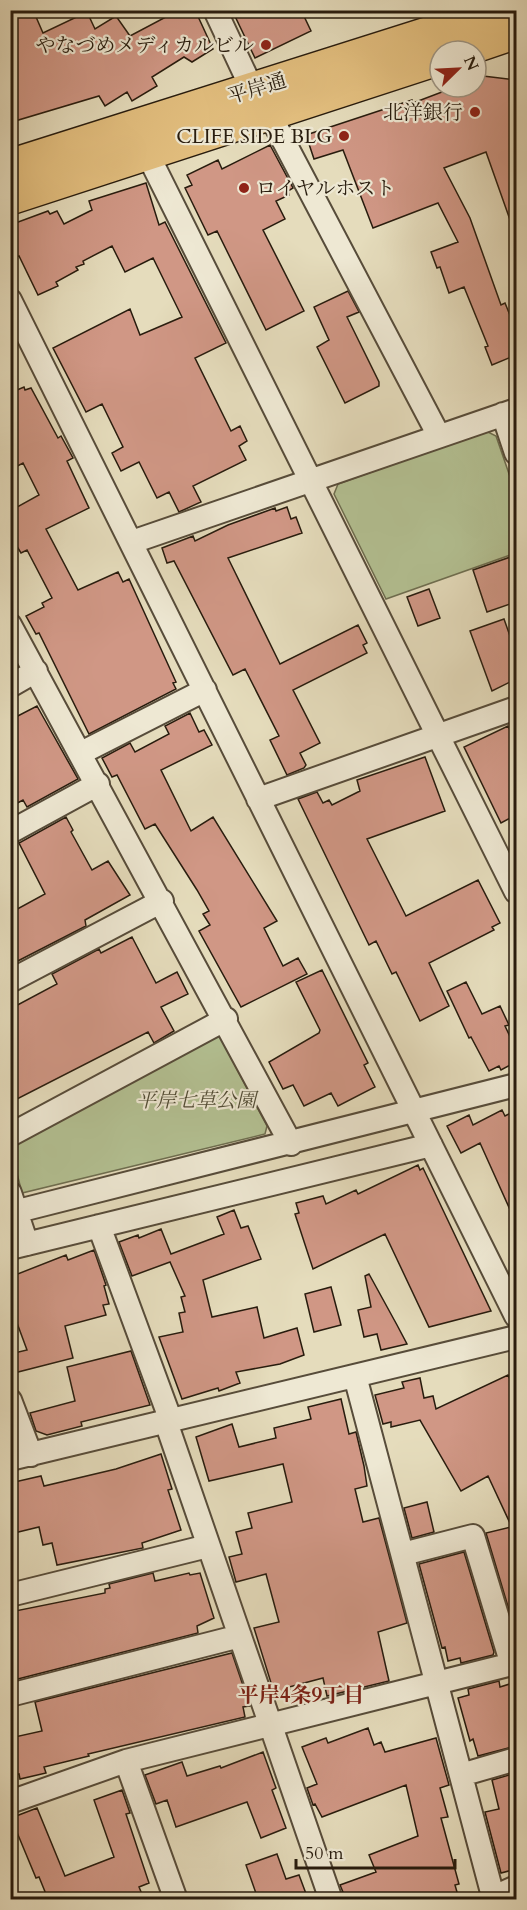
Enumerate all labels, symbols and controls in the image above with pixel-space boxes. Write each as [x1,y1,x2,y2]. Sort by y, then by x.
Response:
place label: やなづめメディカルビル [36,32,254,59]
marker: やなづめメディカルビル [259,38,273,52]
north arrow [428,39,488,99]
text: N [458,52,484,74]
street label: 平岸通 [225,67,290,110]
place label: 北洋銀行 [383,99,463,126]
marker: 北洋銀行 [468,105,482,119]
place label: CLIFE SIDE BLG [176,123,332,150]
marker: CLIFE SIDE BLG [337,129,351,143]
place label: ロイヤルホスト [256,175,395,202]
marker: ロイヤルホスト [237,181,251,195]
park label: 平岸七草公園 [136,1087,259,1114]
district label: 平岸4条9丁目 [238,1681,364,1710]
scale bar [296,1832,455,1870]
text: 50 m [305,1841,344,1866]

